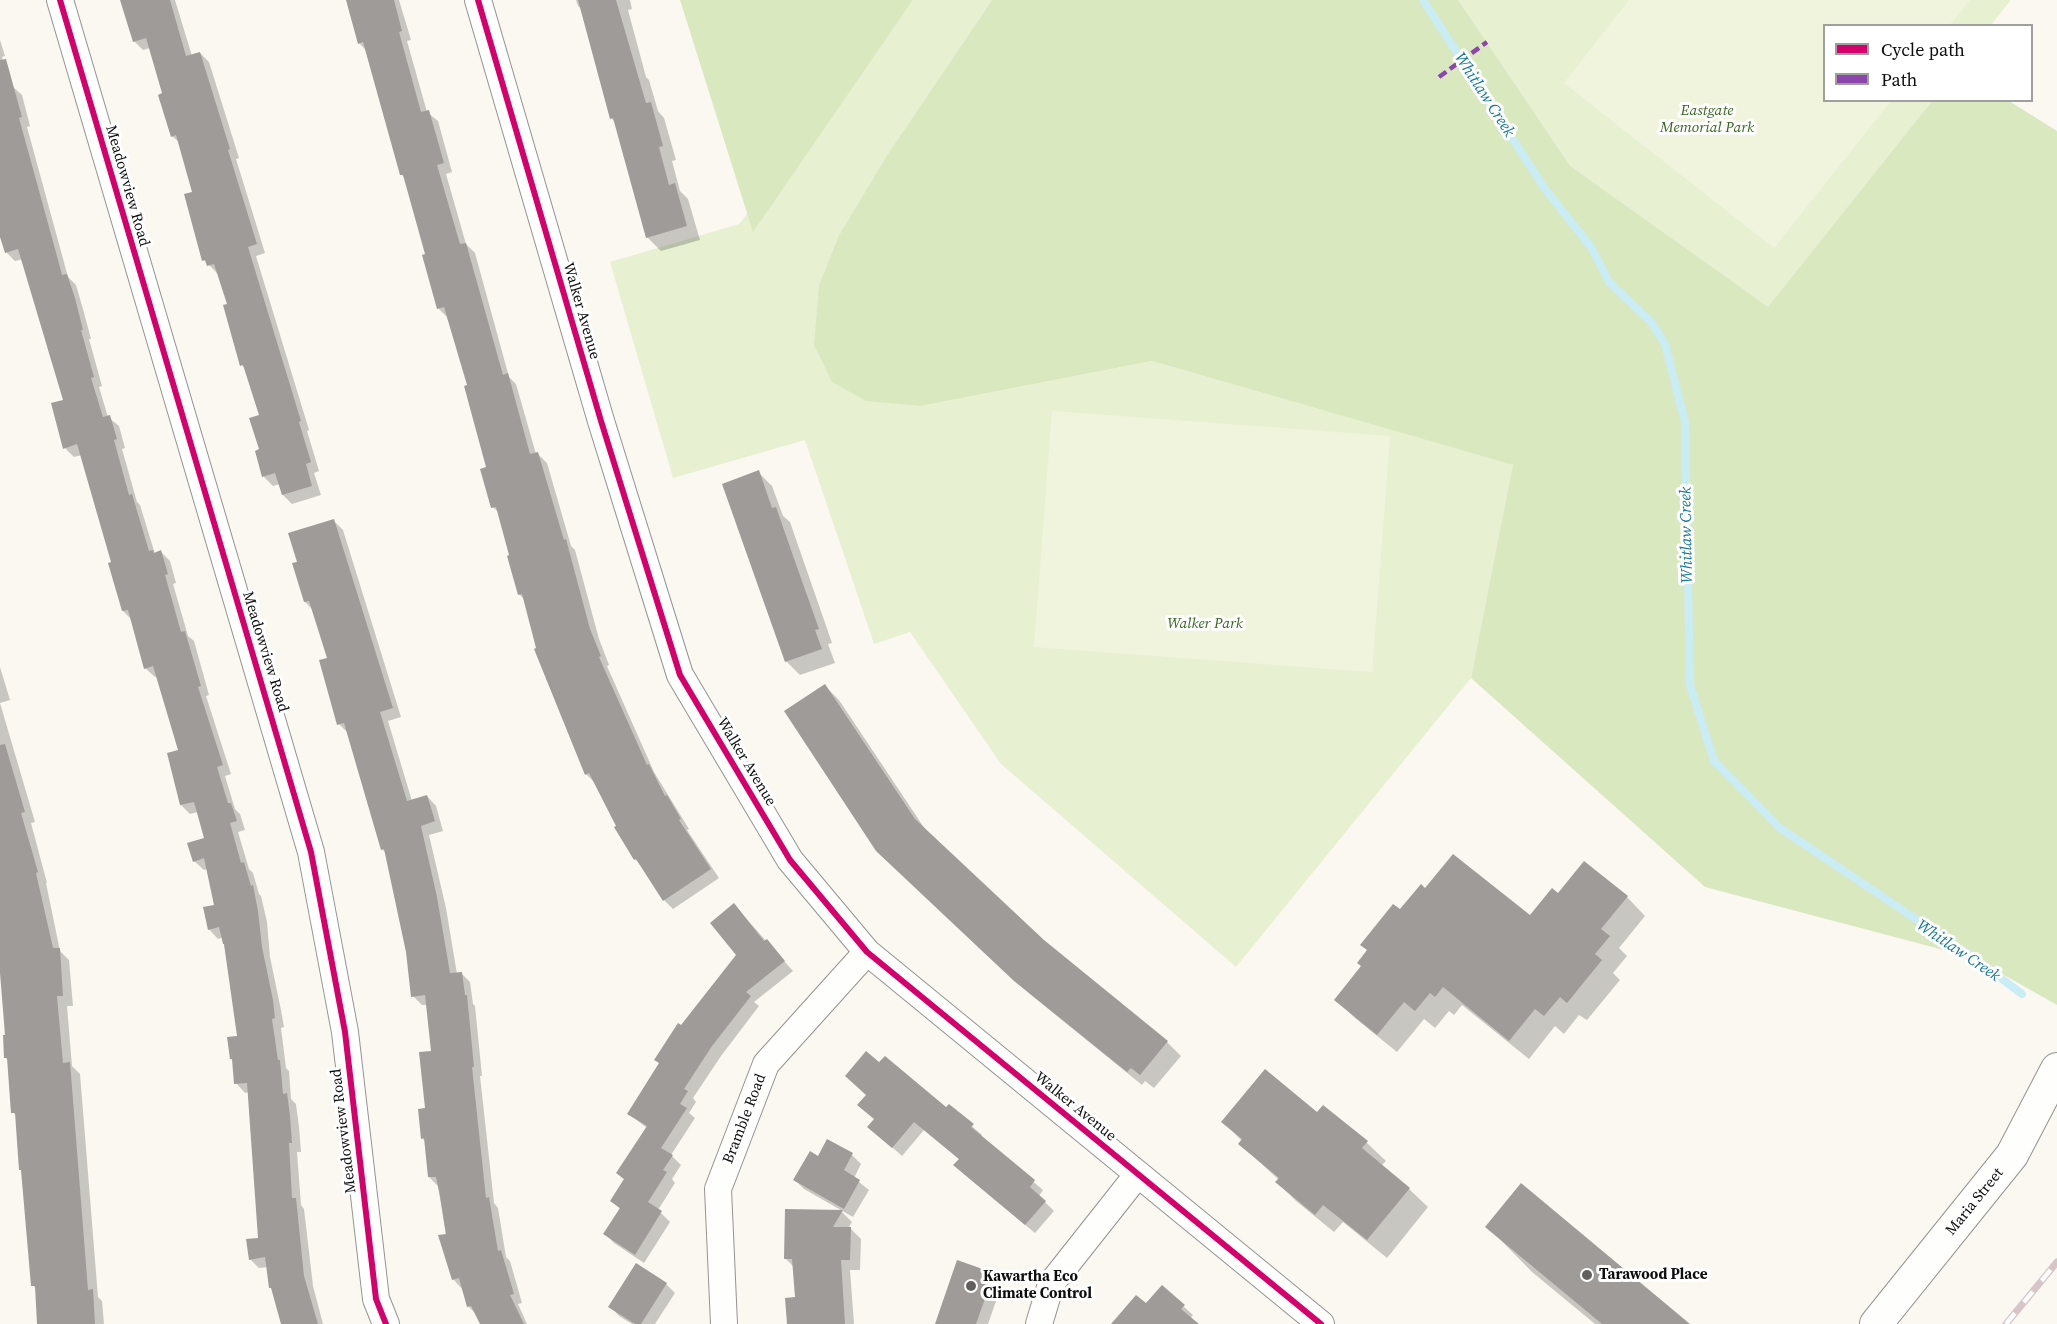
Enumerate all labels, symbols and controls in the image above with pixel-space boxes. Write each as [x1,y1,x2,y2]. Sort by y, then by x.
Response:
legend [1823,24,2033,102]
text: Cycle path [1881,37,1965,62]
water label: Whitlaw Creek [1450,49,1518,141]
text: Path [1881,67,1917,92]
park label: Eastgate Memorial Park [1660,102,1754,137]
street label: Meadowview Road [101,123,153,249]
street label: Walker Avenue [559,260,603,362]
water label: Whitlaw Creek [1677,487,1697,583]
street label: Meadowview Road [238,590,292,714]
park label: Walker Park [1167,615,1243,633]
street label: Walker Avenue [713,714,779,810]
water label: Whitlaw Creek [1913,916,2003,986]
street label: Meadowview Road [327,1068,361,1194]
street label: Walker Avenue [1030,1069,1120,1145]
street label: Bramble Road [720,1072,770,1166]
street label: Maria Street [1942,1165,2008,1239]
place label: Tarawood Place [1599,1266,1708,1284]
place label: Kawartha Eco Climate Control [983,1268,1092,1303]
marker: Tarawood Place [1580,1268,1594,1282]
marker: Kawartha Eco Climate Control [964,1279,978,1293]

